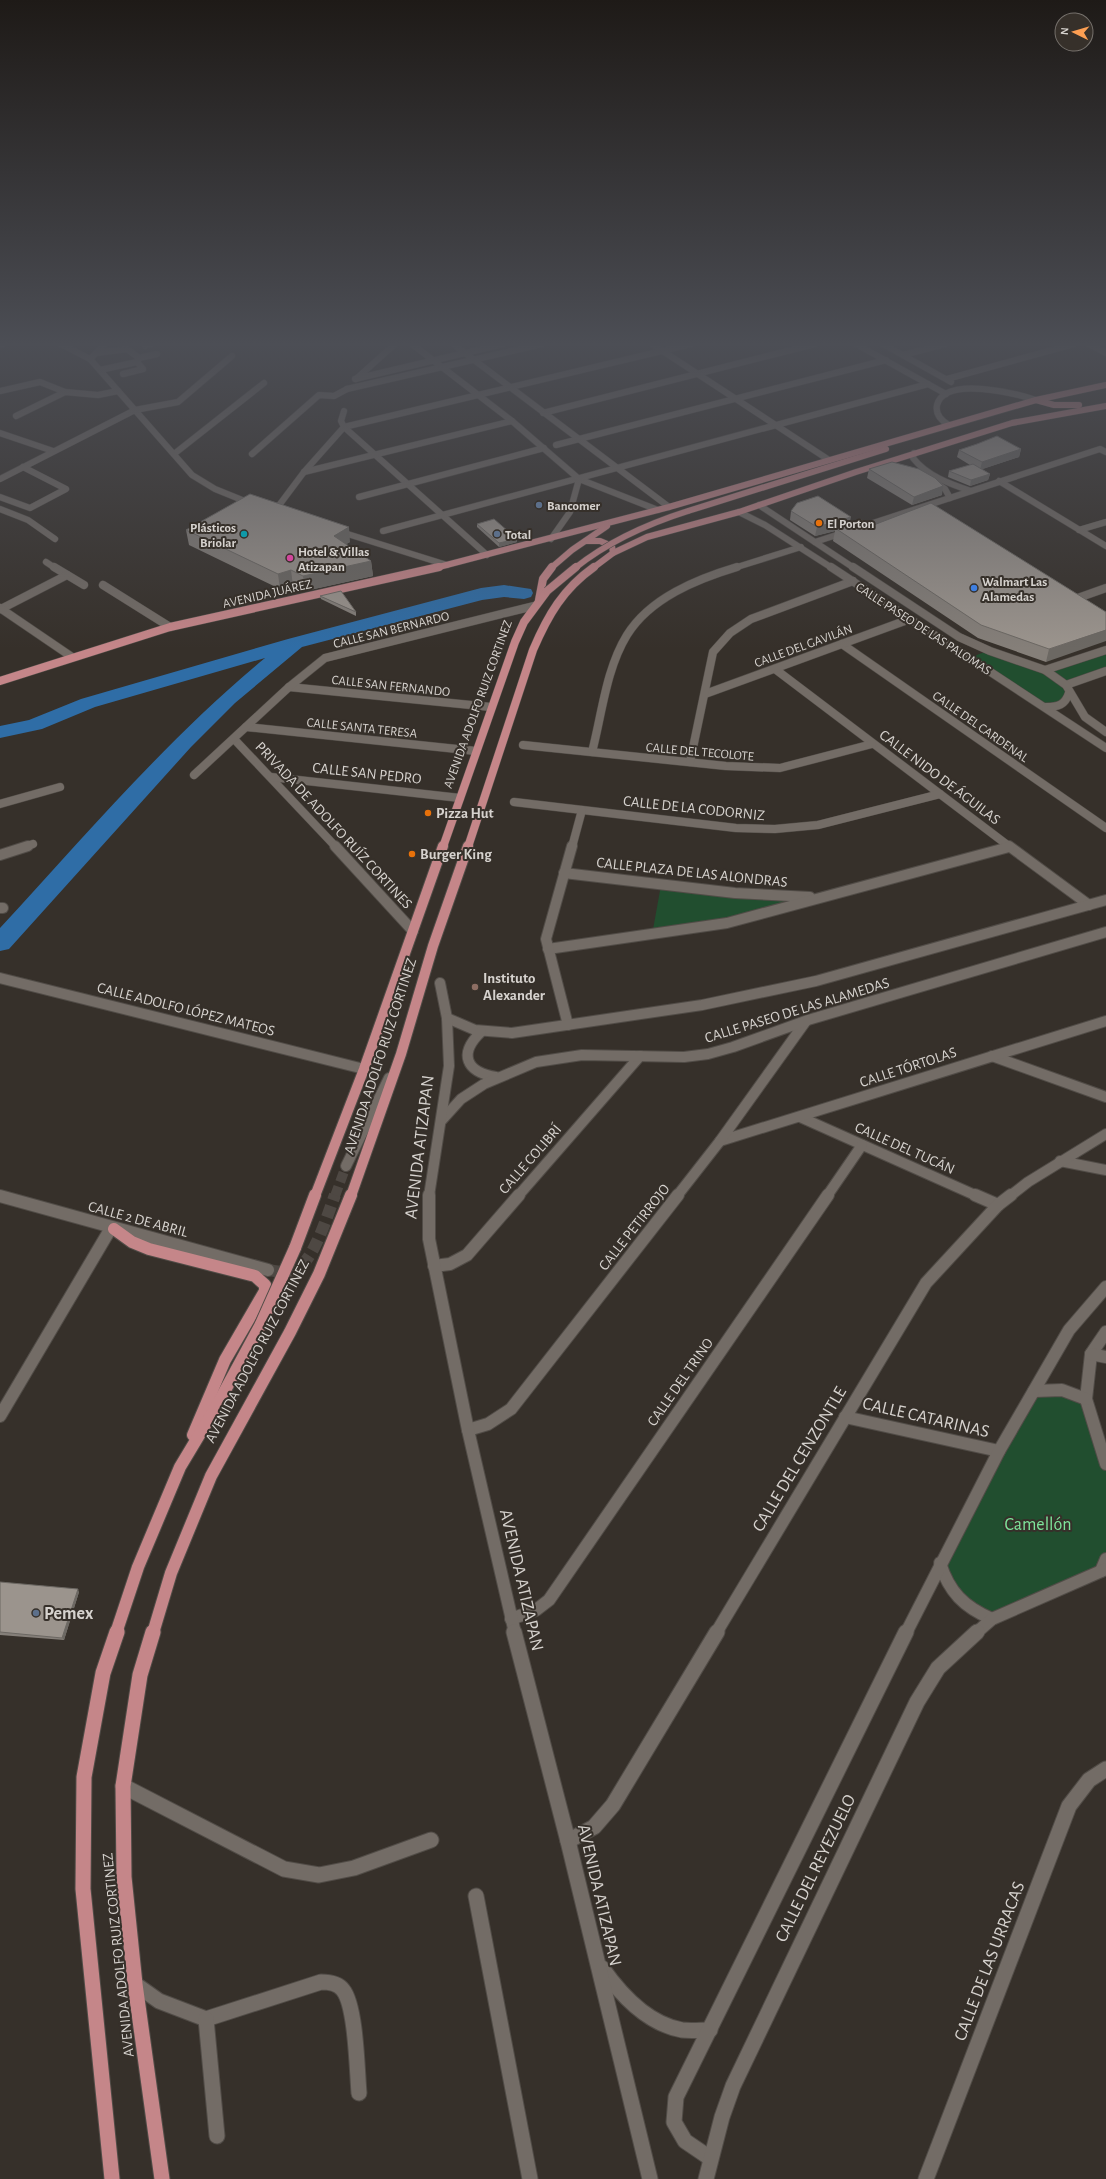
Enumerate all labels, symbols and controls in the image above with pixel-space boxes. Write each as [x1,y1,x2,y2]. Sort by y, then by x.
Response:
north arrow [1054,12,1094,52]
text: N [1059,27,1070,35]
marker: Bancomer [534,500,544,510]
place label: Bancomer [547,500,601,513]
marker: El Porton [814,518,824,528]
place label: El Porton [827,518,874,531]
place label: Plásticos Briolar [190,522,236,550]
marker: Plásticos Briolar [239,529,249,539]
marker: Total [492,529,502,539]
place label: Total [505,529,531,542]
place label: Hotel & Villas Atizapan [298,546,369,574]
marker: Hotel & Villas Atizapan [285,553,295,563]
place label: Walmart Las Alamedas [982,576,1047,604]
street label: AVENIDA JUÁREZ [221,577,313,611]
street label: CALLE PASEO DE LAS PALOMAS [853,581,993,678]
marker: Walmart Las Alamedas [969,583,979,593]
street label: CALLE SAN BERNARDO [332,610,451,651]
street label: AVENIDA ADOLFO RUIZ CORTINEZ [442,619,515,790]
street label: CALLE DEL GAVILÁN [752,622,854,670]
street label: CALLE SAN FERNANDO [331,674,451,699]
street label: CALLE DEL CARDENAL [930,689,1031,765]
street label: CALLE SANTA TERESA [306,716,418,741]
street label: CALLE NIDO DE ÁGUILAS [877,726,1004,828]
street label: PRIVADA DE ADOLFO RUÍZ CORTINES [252,738,416,912]
street label: CALLE DEL TECOLOTE [645,741,754,764]
street label: CALLE SAN PEDRO [312,760,422,787]
street label: CALLE DE LA CODORNIZ [622,794,766,823]
place label: Pizza Hut [436,806,494,821]
marker: Pizza Hut [423,808,433,818]
place label: Burger King [420,847,492,862]
marker: Burger King [407,849,417,859]
street label: CALLE PLAZA DE LAS ALONDRAS [596,855,788,890]
street label: AVENIDA ADOLFO RUIZ CORTINEZ [342,956,419,1156]
place label: Instituto Alexander [483,971,546,1003]
street label: CALLE PASEO DE LAS ALAMEDAS [703,975,891,1046]
street label: CALLE ADOLFO LÓPEZ MATEOS [95,978,277,1039]
marker: Instituto Alexander [470,982,480,992]
street label: CALLE TÓRTOLAS [857,1043,958,1090]
street label: AVENIDA ATIZAPAN [402,1074,438,1220]
street label: CALLE DEL TUCÁN [853,1118,958,1177]
street label: CALLE COLIBRÍ [495,1120,564,1197]
street label: CALLE PETIRROJO [596,1181,673,1273]
street label: CALLE 2 DE ABRIL [86,1199,190,1240]
street label: AVENIDA ADOLFO RUIZ CORTINEZ [203,1257,312,1445]
street label: CALLE DEL TRINO [645,1336,716,1429]
street label: CALLE DEL CENZONTLE [750,1384,850,1535]
street label: CALLE CATARINAS [861,1395,991,1441]
street label: AVENIDA ATIZAPAN [496,1508,546,1653]
park label: Camellón [1004,1516,1072,1534]
place label: Pemex [44,1605,94,1623]
marker: Pemex [31,1608,41,1618]
street label: CALLE DEL REYEZUELO [772,1792,859,1945]
street label: AVENIDA ATIZAPAN [574,1823,624,1968]
street label: AVENIDA ADOLFO RUIZ CORTINEZ [100,1852,137,2058]
street label: CALLE DE LAS URRACAS [951,1879,1029,2043]

